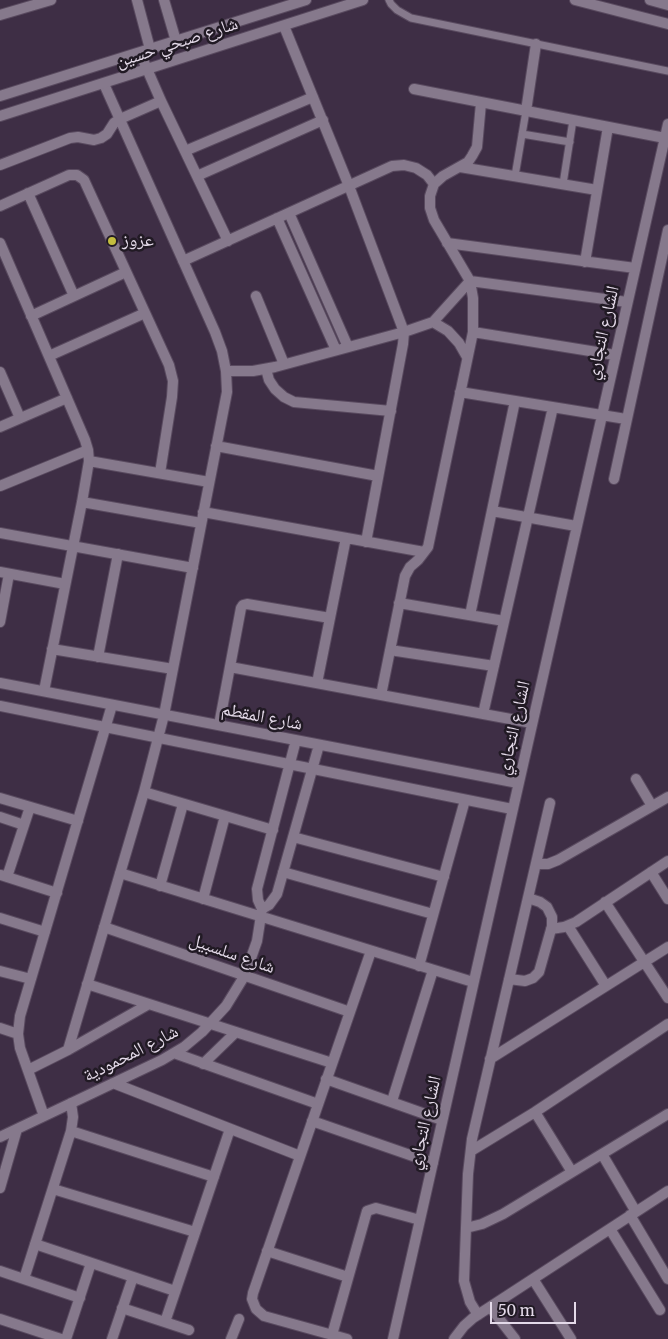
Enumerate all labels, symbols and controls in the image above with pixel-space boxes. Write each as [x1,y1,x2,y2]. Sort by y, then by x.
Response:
street label: شارع صبحي حسين [113,13,241,73]
place label: عزوز [122,230,154,252]
marker: عزوز [106,235,118,247]
street label: الشارع التجاري [582,284,624,382]
street label: الشارع التجاري [493,679,535,777]
street label: شارع المقطم [220,699,304,735]
street label: شارع سلسبيل [186,929,278,979]
street label: شارع المحمودية [80,1021,182,1087]
street label: الشارع التجاري [404,1074,446,1172]
scale bar [493,1292,579,1324]
text: 50 m [498,1301,535,1320]

